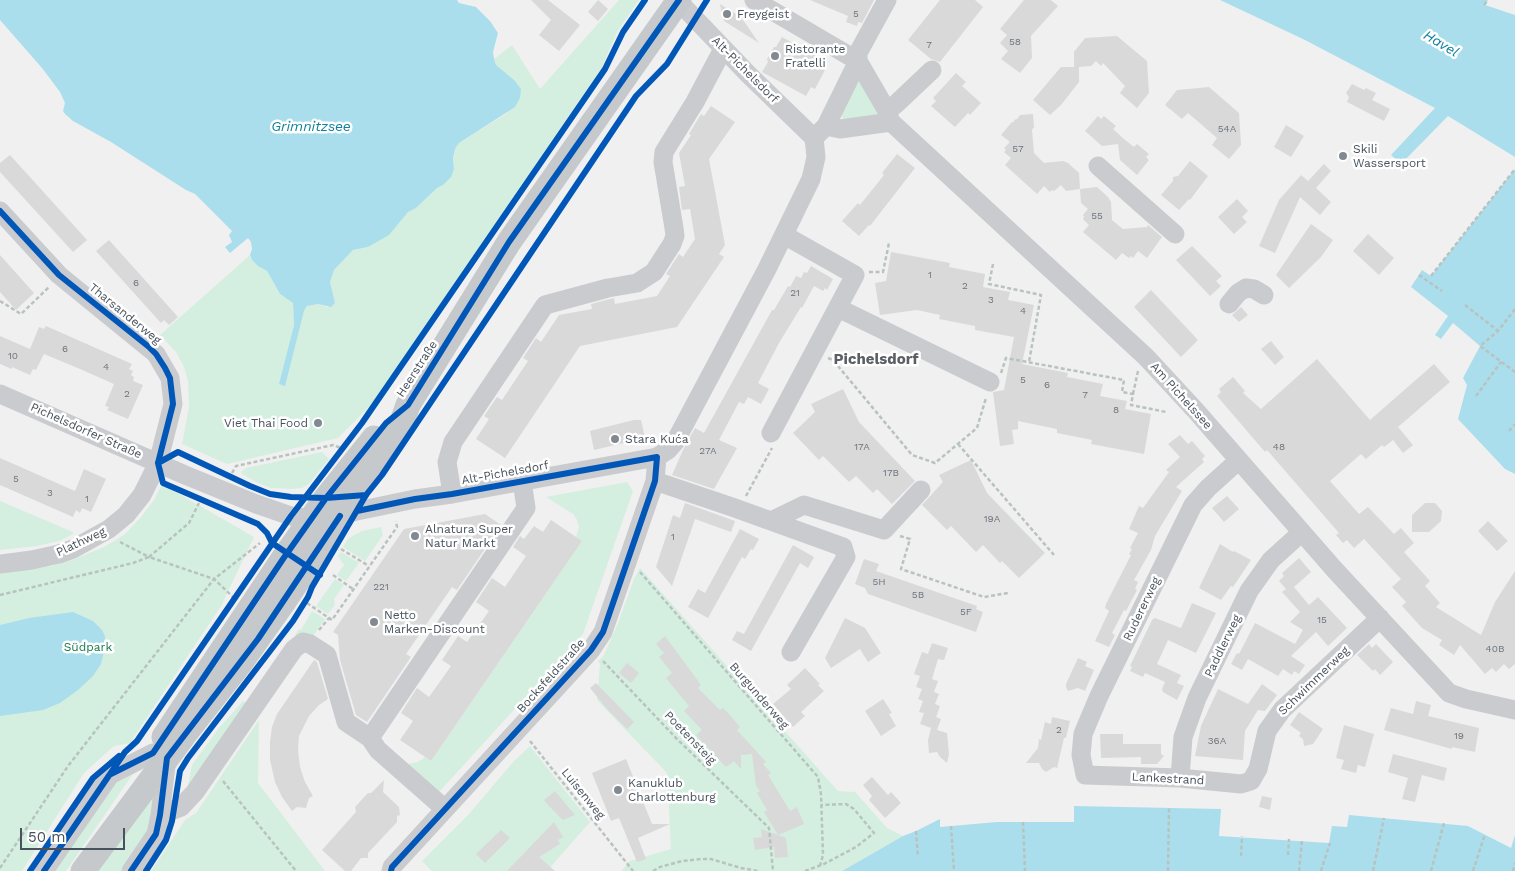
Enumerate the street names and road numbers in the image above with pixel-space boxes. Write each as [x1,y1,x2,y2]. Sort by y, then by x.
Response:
street label: Alt-Pichelsdorf [709,34,781,106]
street label: Tharsanderweg [86,280,164,348]
street label: Heerstraße [393,338,441,400]
street label: Am Pichelssee [1147,360,1215,432]
street label: Pichelsdorfer Straße [28,400,144,462]
street label: Alt-Pichelsdorf [460,458,550,488]
street label: Plathweg [54,524,108,560]
street label: Rudererweg [1120,575,1164,643]
street label: Paddlerweg [1202,612,1244,680]
street label: Bocksfeldstraße [514,636,588,716]
street label: Schwimmerweg [1276,644,1352,718]
street label: Burgunderweg [726,660,792,732]
street label: Poetensteig [661,708,719,768]
street label: Luisenweg [558,766,608,822]
street label: Lankestrand [1131,770,1205,788]

